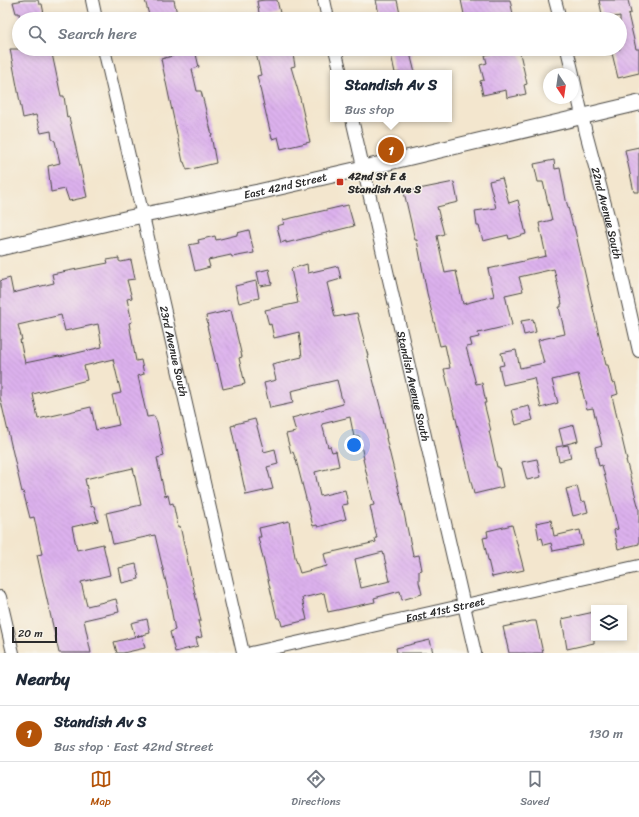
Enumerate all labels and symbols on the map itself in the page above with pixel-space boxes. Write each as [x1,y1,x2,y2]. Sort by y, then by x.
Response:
north arrow [543,68,579,104]
pin: 1 [378,135,404,165]
street label: 22nd Avenue South [585,165,627,261]
place label: 42nd St E & Standish Ave S [347,167,421,199]
street label: East 42nd Street [242,168,329,205]
marker: 42nd St E & Standish Ave S [335,177,345,187]
street label: 23rd Avenue South [154,304,193,399]
street label: Standish Avenue South [391,329,435,443]
your location [344,435,364,455]
street label: East 41st Street [404,592,487,628]
scale bar [12,625,57,644]

